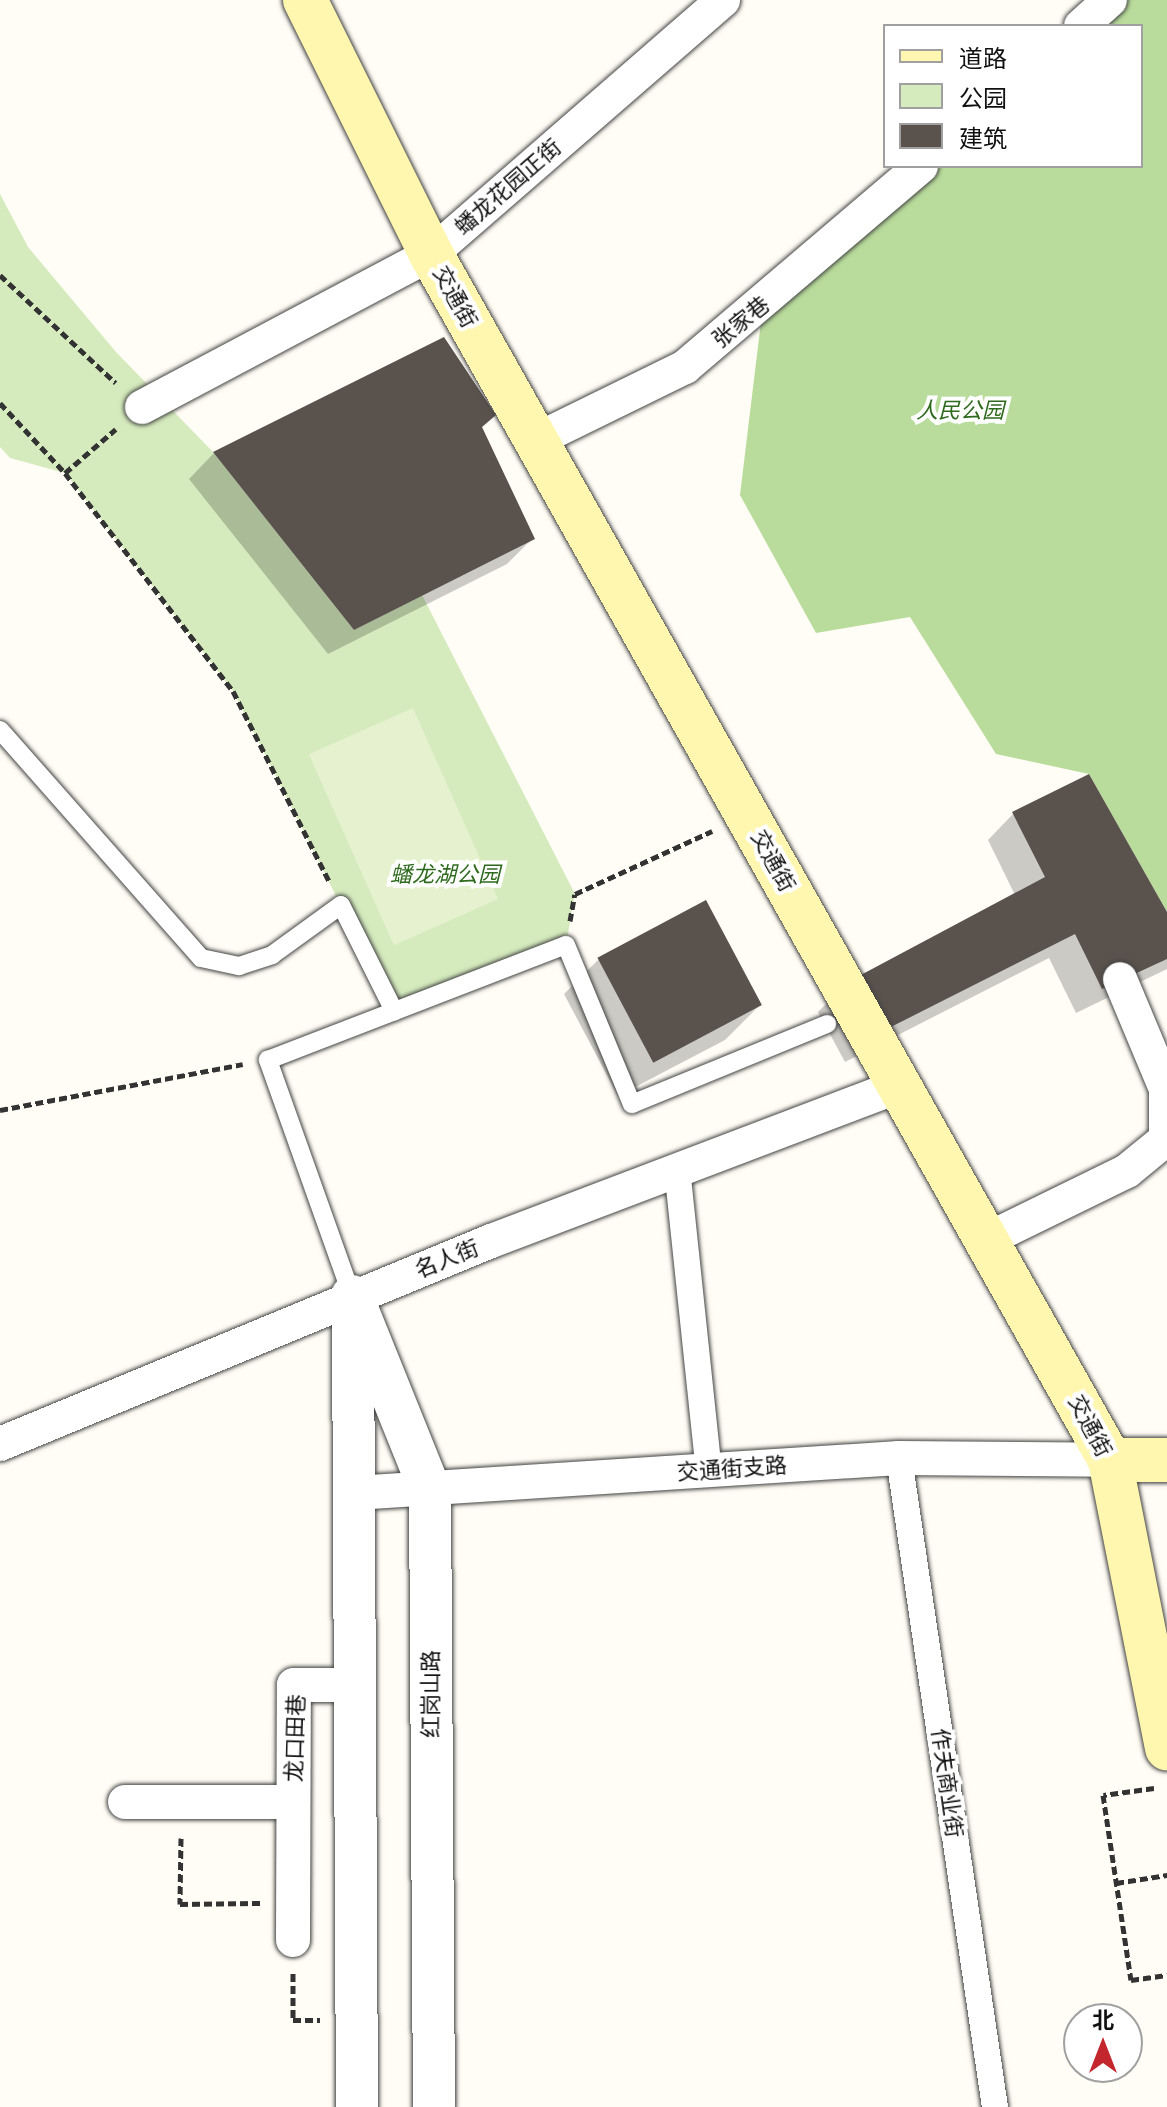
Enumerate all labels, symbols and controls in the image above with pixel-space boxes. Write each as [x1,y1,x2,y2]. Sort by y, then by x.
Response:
legend [883,24,1143,168]
text: 道路 [959,46,1007,72]
text: 公园 [959,86,1007,112]
text: 建筑 [959,126,1007,152]
street label: 蟠龙花园正街 [450,134,566,240]
street label: 交通街 [427,262,483,332]
street label: 张家巷 [707,291,775,353]
park label: 人民公园 [916,398,1004,424]
street label: 交通街 [745,826,801,896]
park label: 蟠龙湖公园 [390,862,500,888]
street label: 名人街 [411,1234,483,1284]
street label: 交通街 [1063,1391,1117,1461]
street label: 交通街支路 [676,1452,788,1486]
street label: 红岗山路 [418,1650,444,1738]
street label: 龙口田巷 [280,1694,310,1782]
street label: 作夫商业街 [926,1727,968,1839]
north arrow [1063,2003,1143,2083]
text: 北 [1092,2008,1114,2033]

